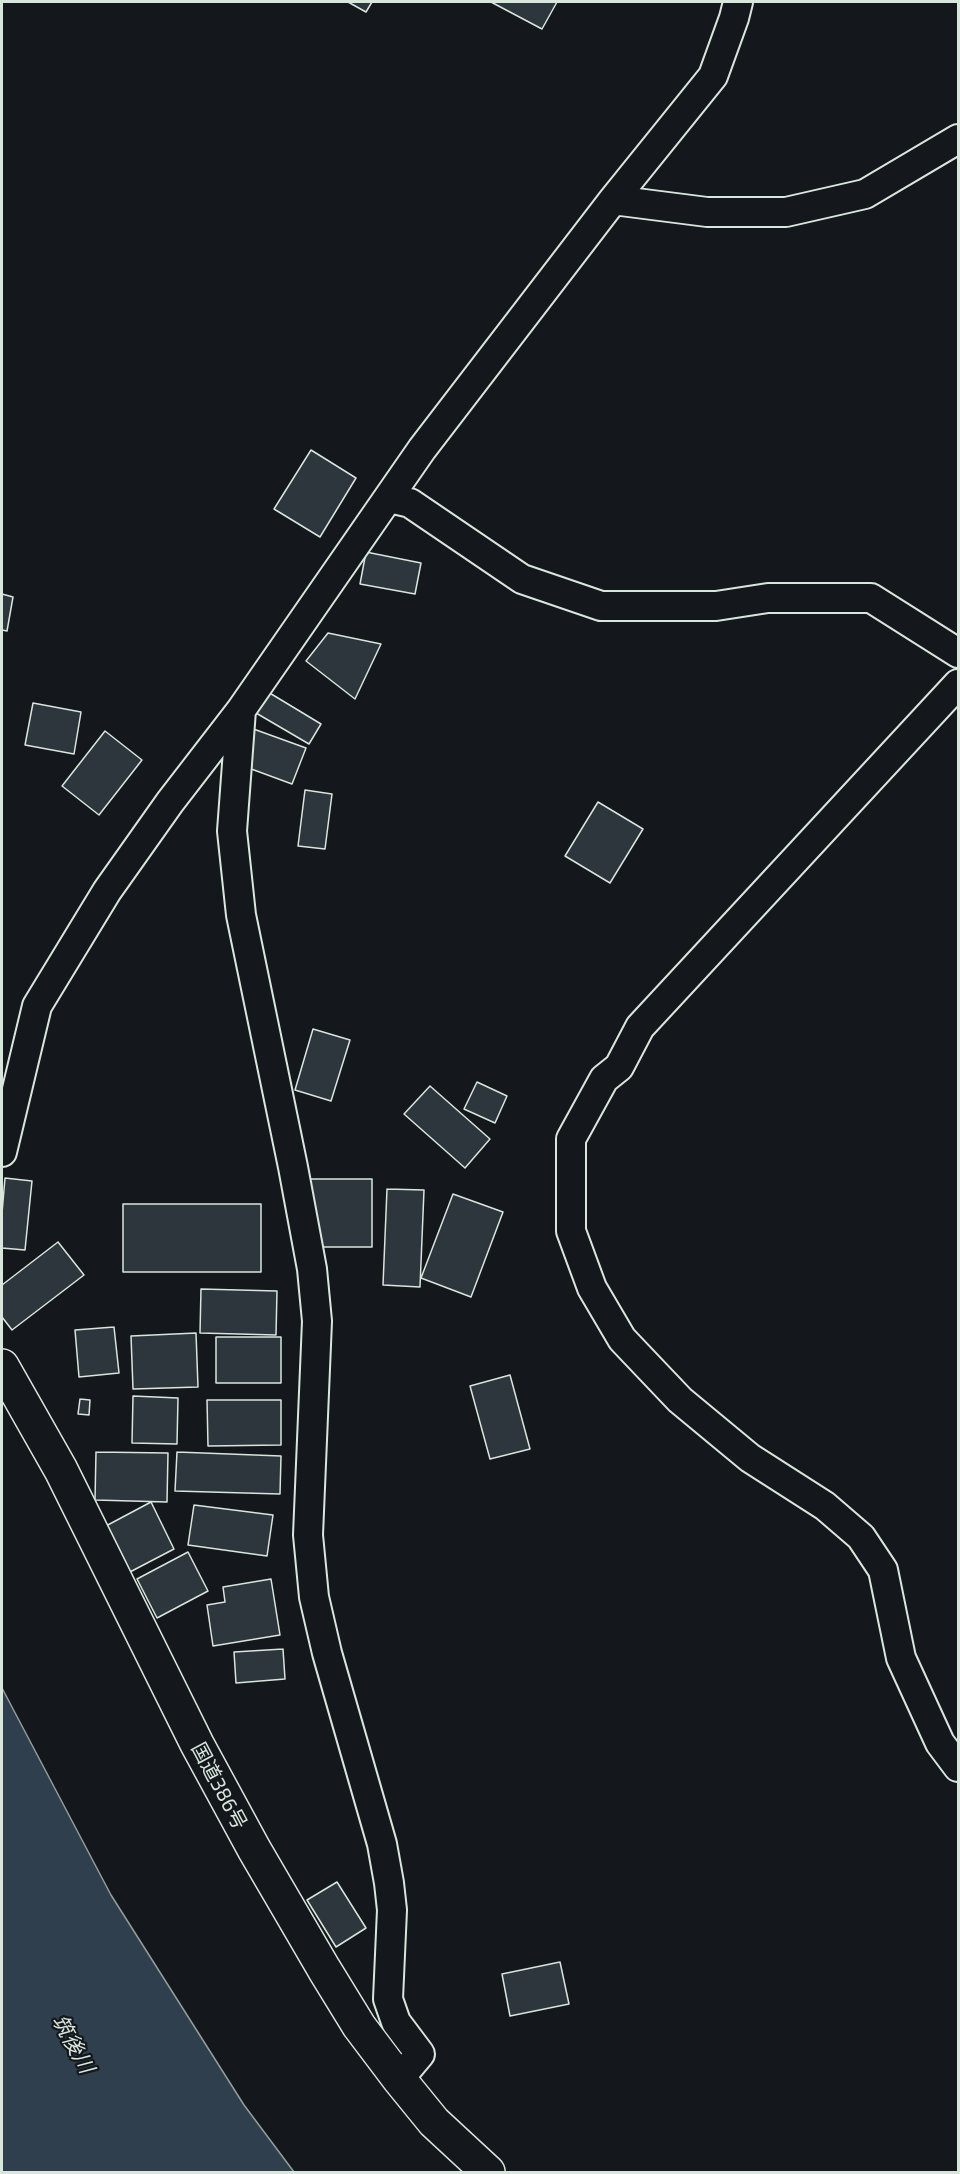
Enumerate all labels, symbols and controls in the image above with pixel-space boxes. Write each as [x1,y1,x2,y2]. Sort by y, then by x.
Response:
street label: 国道386号 [186,1739,252,1833]
water label: 筑後川 [47,2010,99,2078]

